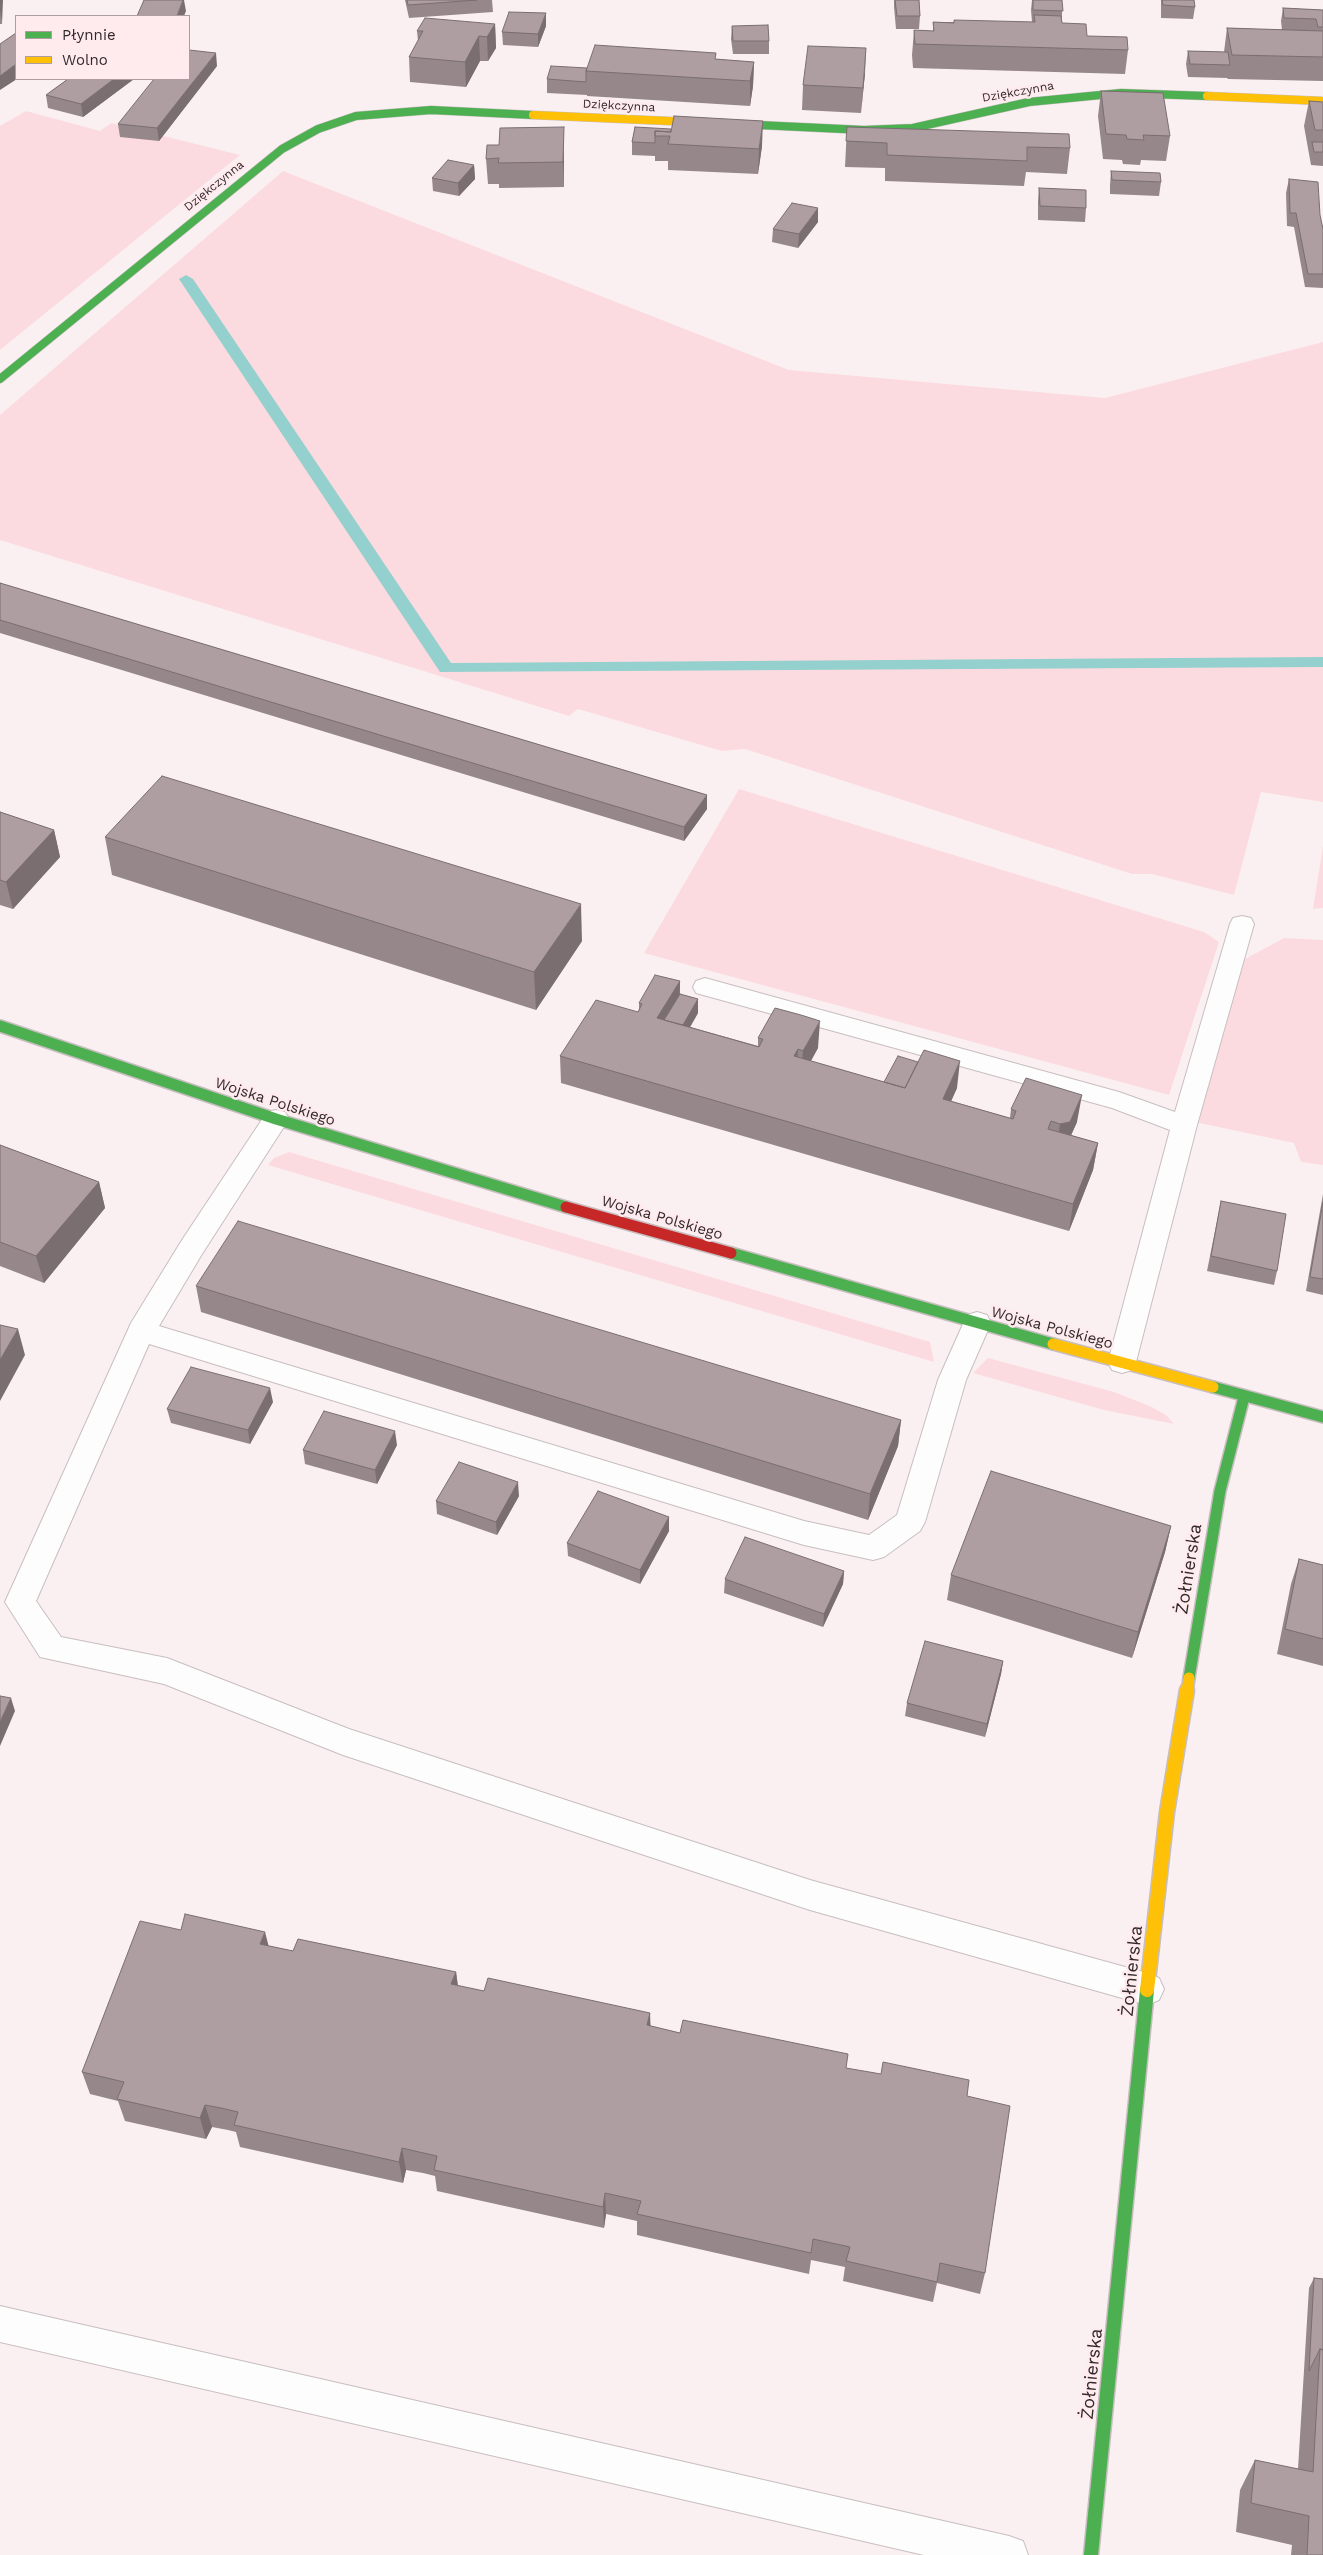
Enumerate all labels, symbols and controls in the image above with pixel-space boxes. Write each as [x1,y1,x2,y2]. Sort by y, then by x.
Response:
legend [15,15,190,80]
text: Płynnie [62,26,116,44]
text: Wolno [62,51,108,69]
street label: Dziękczynna [981,79,1055,105]
street label: Dziękczynna [582,97,656,115]
street label: Dziękczynna [181,158,247,214]
street label: Wojska Polskiego [213,1074,337,1130]
street label: Wojska Polskiego [599,1192,725,1244]
street label: Wojska Polskiego [989,1303,1115,1353]
street label: Żołnierska [1171,1522,1207,1616]
street label: Żołnierska [1116,1924,1148,2018]
street label: Żołnierska [1076,2327,1108,2421]

